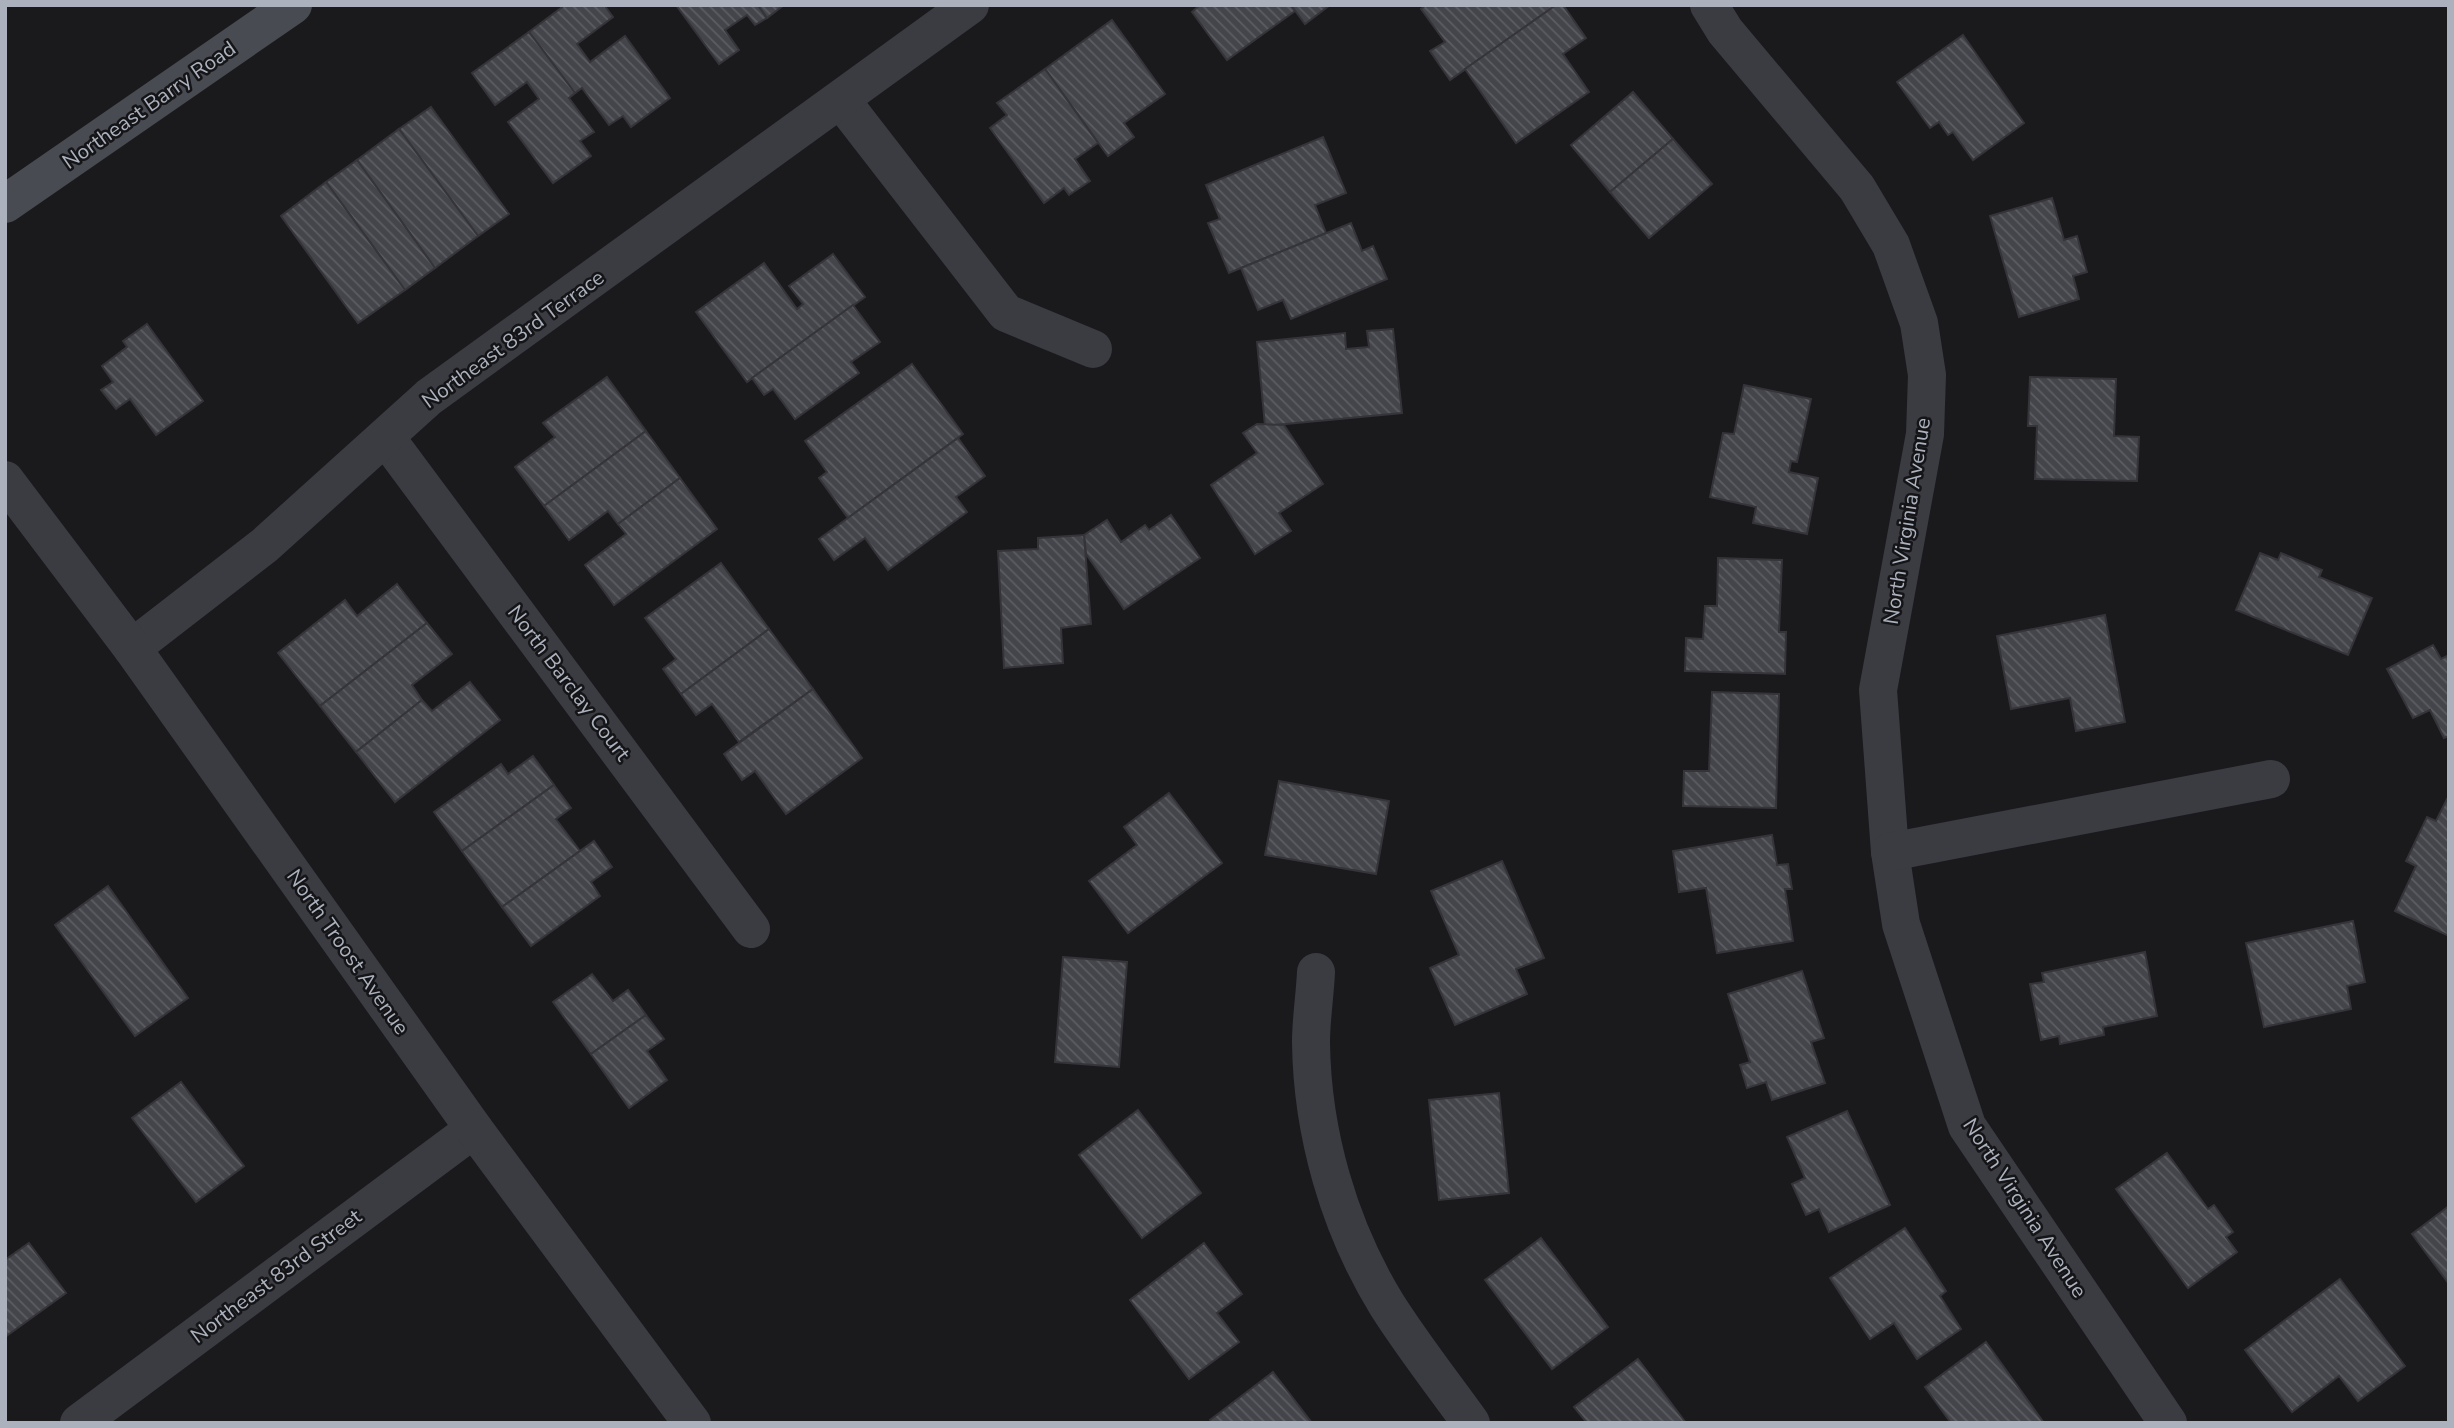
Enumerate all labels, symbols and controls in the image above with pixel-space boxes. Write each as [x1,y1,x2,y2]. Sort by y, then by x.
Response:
street label: Northeast Barry Road [57,35,241,175]
street label: Northeast 83rd Terrace [416,263,610,415]
street label: North Virginia Avenue [1877,416,1937,626]
street label: North Barclay Court [501,599,637,767]
street label: North Troost Avenue [280,864,416,1040]
street label: North Virginia Avenue [1956,1113,2094,1303]
street label: Northeast 83rd Street [185,1202,368,1350]

